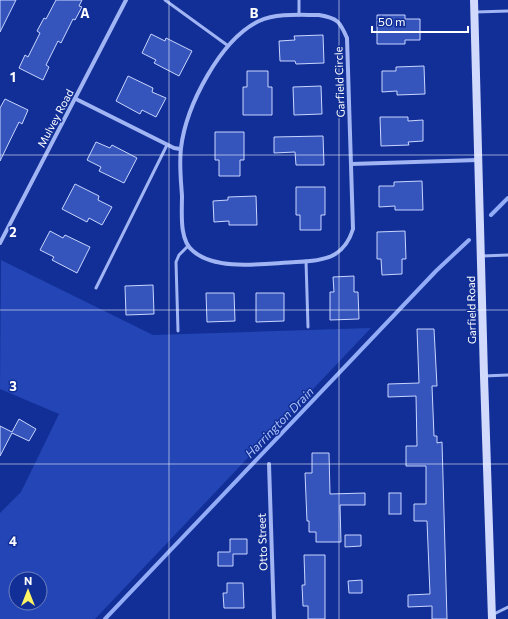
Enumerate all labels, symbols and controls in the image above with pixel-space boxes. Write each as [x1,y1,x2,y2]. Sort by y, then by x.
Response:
text: A [80,5,90,21]
text: B [250,5,259,21]
scale bar [372,8,468,34]
text: 50 m [378,14,406,28]
street label: Garfield Circle [331,46,347,118]
text: 1 [10,69,16,85]
street label: Mulvey Road [34,87,76,149]
text: 2 [9,224,17,240]
street label: Garfield Road [464,276,478,344]
text: 3 [9,378,17,394]
water label: Harrington Drain [242,384,316,460]
street label: Otto Street [254,512,270,571]
text: 4 [9,533,17,549]
north arrow [8,571,48,611]
text: N [24,574,32,587]

